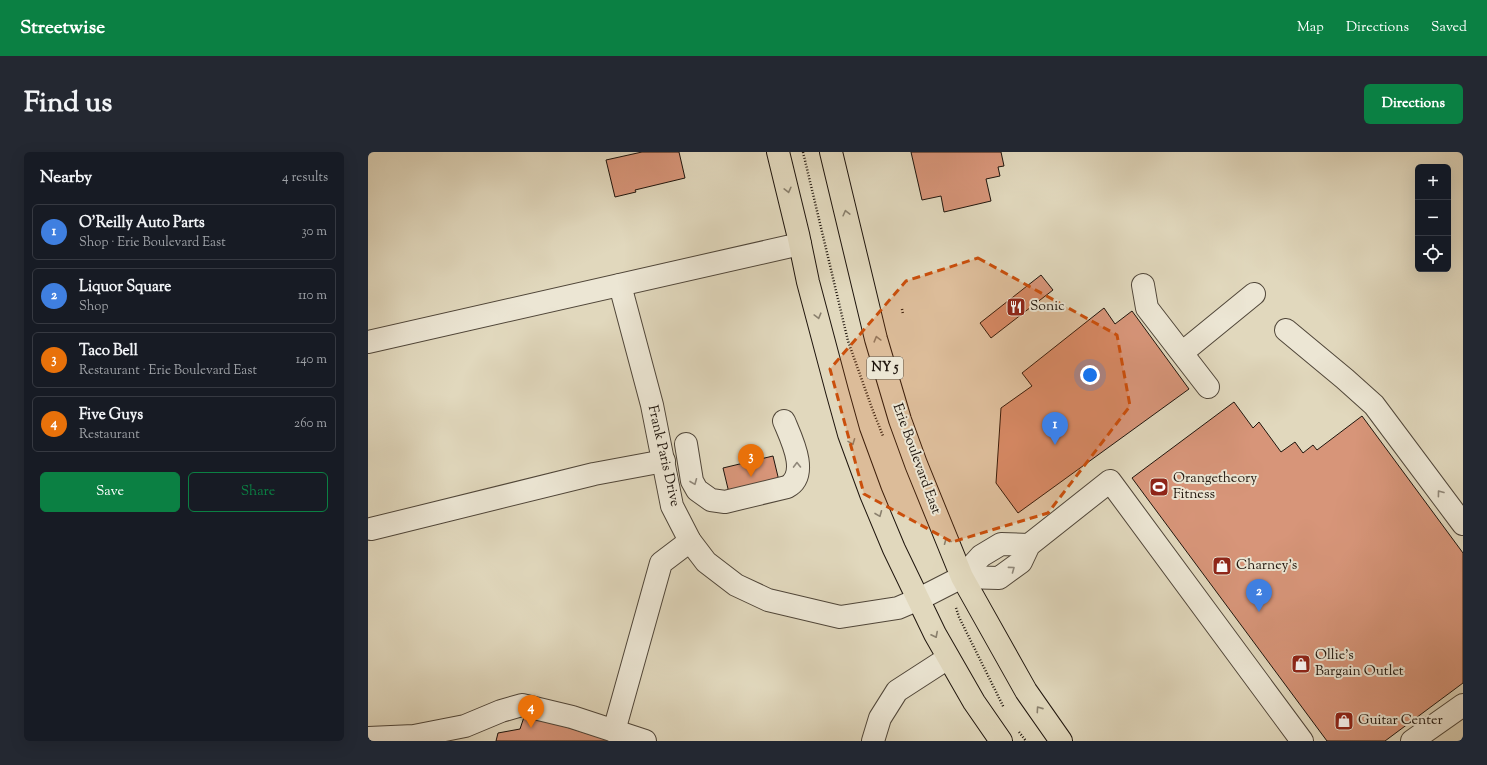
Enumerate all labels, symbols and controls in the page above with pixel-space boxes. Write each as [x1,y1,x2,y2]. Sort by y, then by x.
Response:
text: Streetwise [20,15,105,42]
text: Map [1297,18,1324,38]
text: Directions [1346,18,1409,38]
text: Saved [1431,18,1467,38]
text: Find us [24,84,112,124]
button: Directions [1364,84,1463,124]
map controls [1415,164,1451,272]
button: + [1415,164,1451,200]
text: Nearby [40,166,92,190]
text: 4 results [282,169,328,187]
one-way arrow [783,187,791,193]
button: − [1415,200,1451,236]
one-way arrow [842,210,851,217]
text: O'Reilly Auto Parts [79,213,205,234]
text: 1 [52,223,56,241]
text: 30 m [301,223,327,241]
text: Shop · Erie Boulevard East [79,234,226,252]
button: locate [1415,236,1451,272]
text: Liquor Square [79,277,171,298]
text: 2 [51,287,57,305]
text: 110 m [298,287,327,305]
restaurant icon: Sonic [1005,296,1027,318]
place label: Sonic [1030,297,1065,317]
text: Shop [79,298,108,316]
one-way arrow [813,313,821,320]
one-way arrow [873,336,881,343]
text: Taco Bell [79,341,138,362]
text: 3 [51,351,57,369]
text: 140 m [296,351,327,369]
road number: NY 5 [867,357,903,379]
text: Restaurant · Erie Boulevard East [79,362,257,380]
your location [1080,365,1100,385]
street label: Erie Boulevard East [887,401,945,517]
street label: Frank Paris Drive [642,403,684,509]
text: Five Guys [79,405,143,426]
pin: 1 [1042,412,1068,445]
text: 4 [51,415,57,433]
text: 260 m [294,415,327,433]
text: Restaurant [79,426,140,444]
one-way arrow [848,438,856,445]
pin: 3 [738,444,764,477]
one-way arrow [793,462,801,468]
place label: Orangetheory Fitness [1173,469,1257,505]
button: Save [40,472,180,512]
button: Share [188,472,328,512]
sports icon: Orangetheory Fitness [1148,476,1170,498]
one-way arrow [690,479,698,486]
one-way arrow [1437,490,1444,497]
one-way arrow [875,510,883,517]
one-way arrow [944,538,952,545]
shop icon: Charney's [1211,555,1233,577]
place label: Charney's [1236,556,1297,576]
one-way arrow [1008,566,1015,574]
pin: 2 [1246,579,1272,612]
one-way arrow [931,630,938,638]
place label: Ollie's Bargain Outlet [1315,646,1404,682]
shop icon: Ollie's Bargain Outlet [1290,653,1312,675]
pin: 4 [518,695,544,728]
one-way arrow [1036,706,1044,713]
shop icon: Guitar Center [1333,710,1355,732]
place label: Guitar Center [1358,711,1444,731]

